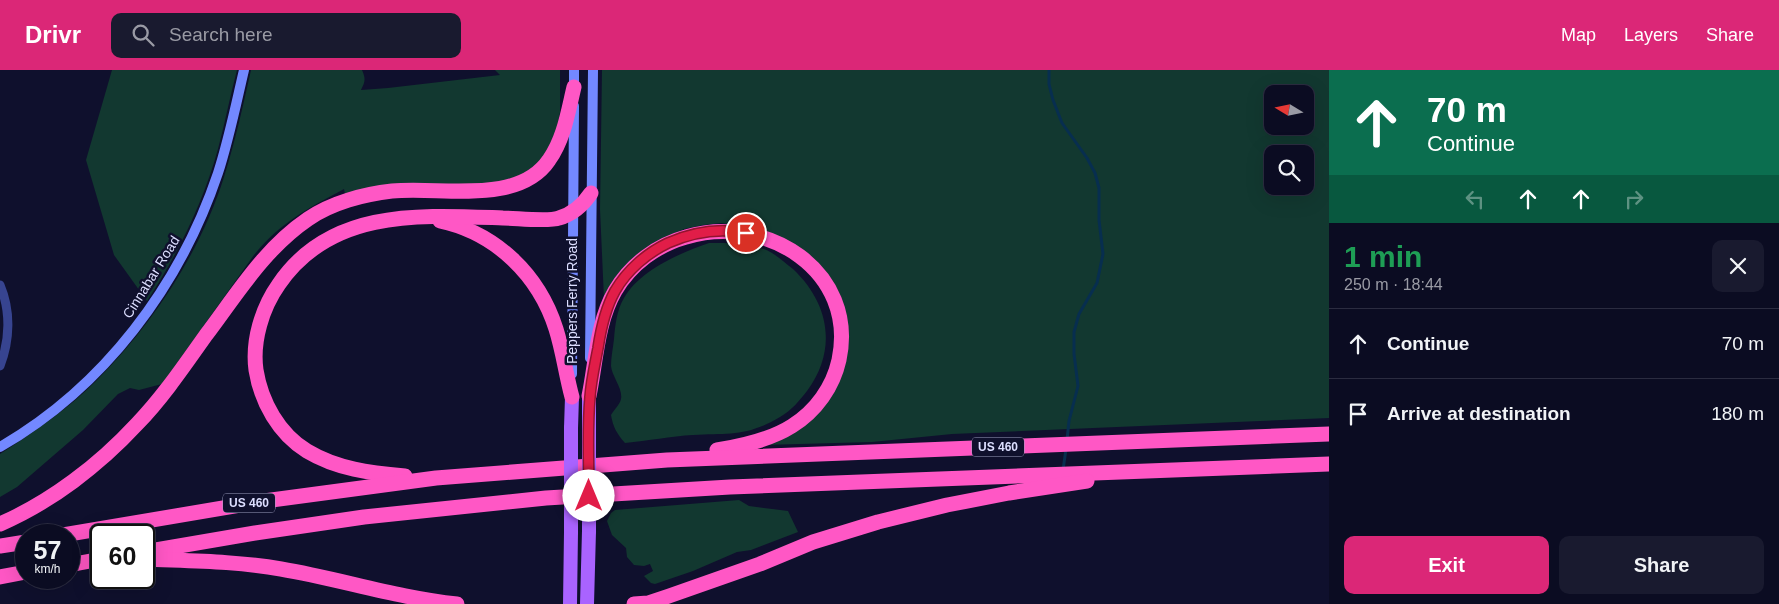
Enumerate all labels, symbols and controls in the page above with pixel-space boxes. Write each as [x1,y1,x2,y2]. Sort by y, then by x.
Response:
search box [111,13,461,58]
text: Drivr [25,21,81,48]
icon: search [129,21,157,49]
text: Search here [169,24,273,45]
text: Map [1561,25,1596,45]
text: Layers [1624,25,1678,45]
text: Share [1706,25,1754,45]
north arrow [1264,85,1314,135]
map controls [1264,85,1314,195]
icon: ahead [1344,90,1409,155]
text: 70 m [1427,90,1507,129]
text: Continue [1427,131,1515,156]
button: search [1264,145,1314,195]
icon: left [1461,185,1489,213]
icon: ahead [1514,185,1542,213]
icon: ahead [1567,185,1595,213]
icon: right [1620,185,1648,213]
pin [725,212,767,254]
icon: arrive [732,219,760,247]
street label: Cinnabar Road [119,233,183,321]
street label: Peppers Ferry Road [564,238,580,364]
text: 1 min [1344,240,1422,273]
button: close [1712,240,1764,292]
text: 250 m · 18:44 [1344,276,1443,293]
icon: ahead [1344,330,1372,358]
text: Continue [1387,333,1469,354]
text: 70 m [1722,333,1764,354]
icon: arrive [1344,400,1372,428]
text: Arrive at destination [1387,403,1571,424]
text: 180 m [1711,403,1764,424]
road number: US 460 [972,438,1024,457]
position arrow [562,469,614,521]
road number: US 460 [223,493,275,512]
speed limit sign: 60 [90,524,155,589]
text: 57 [34,536,61,564]
button: Exit [1344,536,1549,594]
button: Share [1559,536,1764,594]
text: km/h [34,562,61,576]

